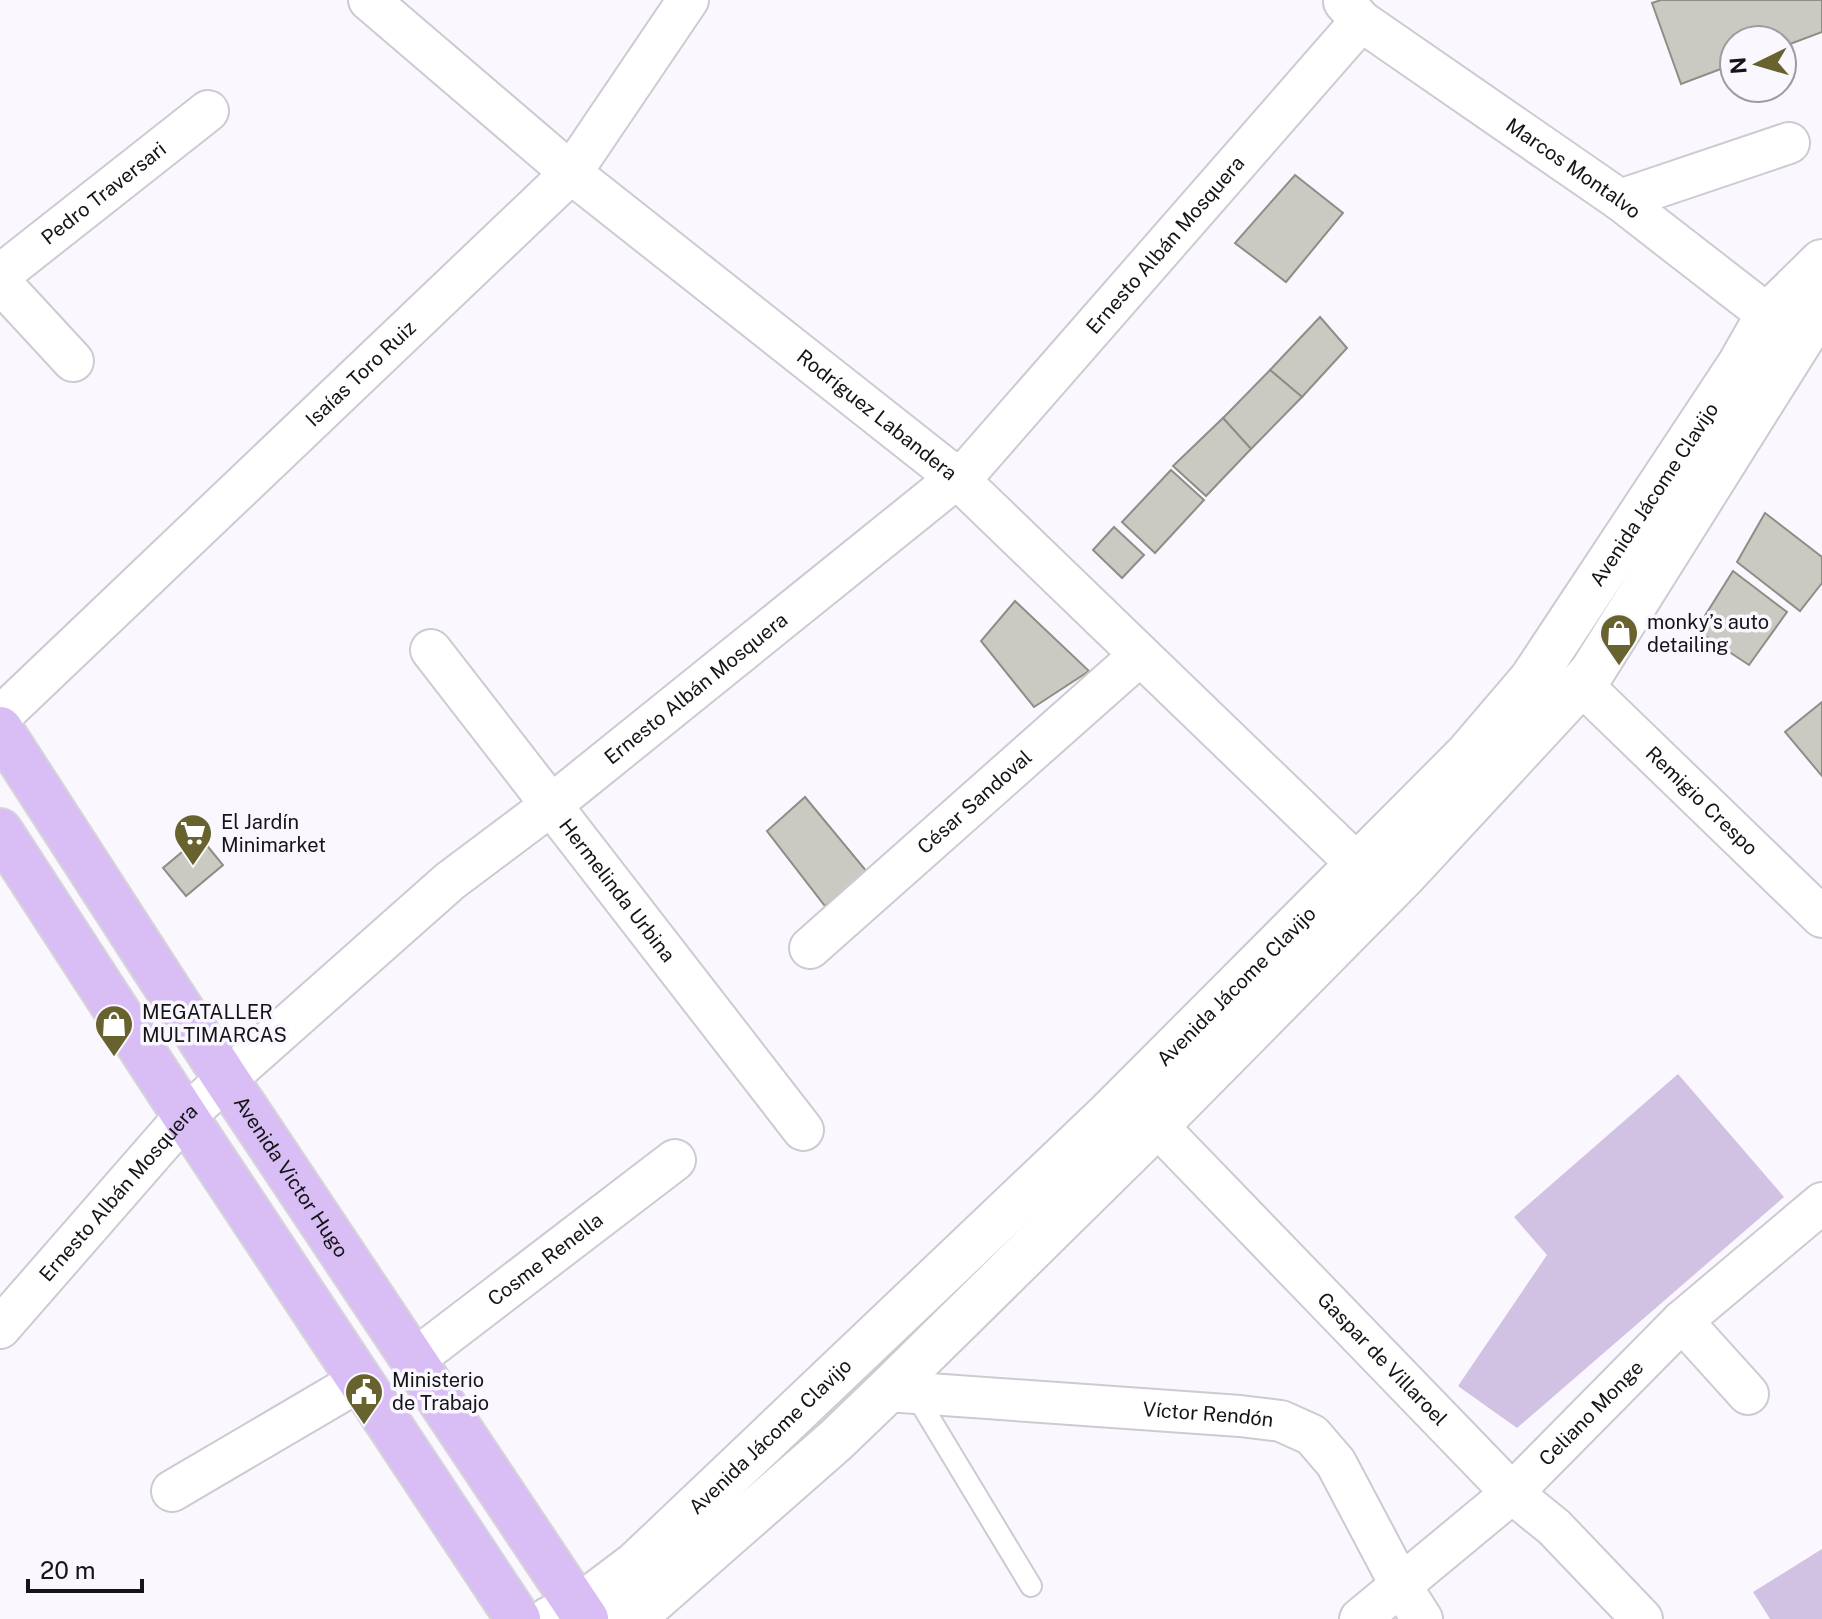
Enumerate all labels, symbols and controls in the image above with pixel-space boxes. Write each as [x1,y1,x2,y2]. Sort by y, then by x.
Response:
north arrow [1718,24,1798,104]
text: N [1724,56,1752,75]
street label: Marcos Montalvo [1501,113,1646,224]
street label: Pedro Traversari [36,137,171,250]
street label: Ernesto Albán Mosquera [1081,151,1249,339]
street label: Isaías Toro Ruiz [301,316,421,431]
street label: Rodríguez Labandera [792,344,962,485]
street label: Avenida Jácome Clavijo [1585,398,1723,591]
street label: Ernesto Albán Mosquera [600,607,792,769]
place label: monky’s auto detailing [1647,610,1769,657]
shop icon: monky’s auto detailing [1598,612,1640,667]
street label: Remigio Crespo [1641,741,1763,860]
street label: César Sandoval [912,745,1037,859]
place label: El Jardín Minimarket [221,810,326,857]
supermarket icon: El Jardín Minimarket [172,812,214,867]
street label: Hermelinda Urbina [554,814,680,967]
street label: Avenida Jácome Clavijo [1152,902,1321,1071]
place label: MEGATALLER MULTIMARCAS [142,1000,287,1047]
shop icon: MEGATALLER MULTIMARCAS [93,1003,135,1058]
street label: Avenida Victor Hugo [229,1091,353,1262]
street label: Ernesto Albán Mosquera [34,1099,202,1286]
street label: Cosme Renella [483,1208,608,1311]
street label: Gaspar de Villaroel [1313,1287,1452,1431]
street label: Avenida Jácome Clavijo [684,1354,856,1519]
street label: Celiano Monge [1534,1355,1648,1471]
place label: Ministerio de Trabajo [392,1368,489,1415]
public building icon: Ministerio de Trabajo [343,1371,385,1426]
street label: Víctor Rendón [1142,1397,1275,1432]
scale bar [28,1543,142,1593]
text: 20 m [40,1556,96,1584]

